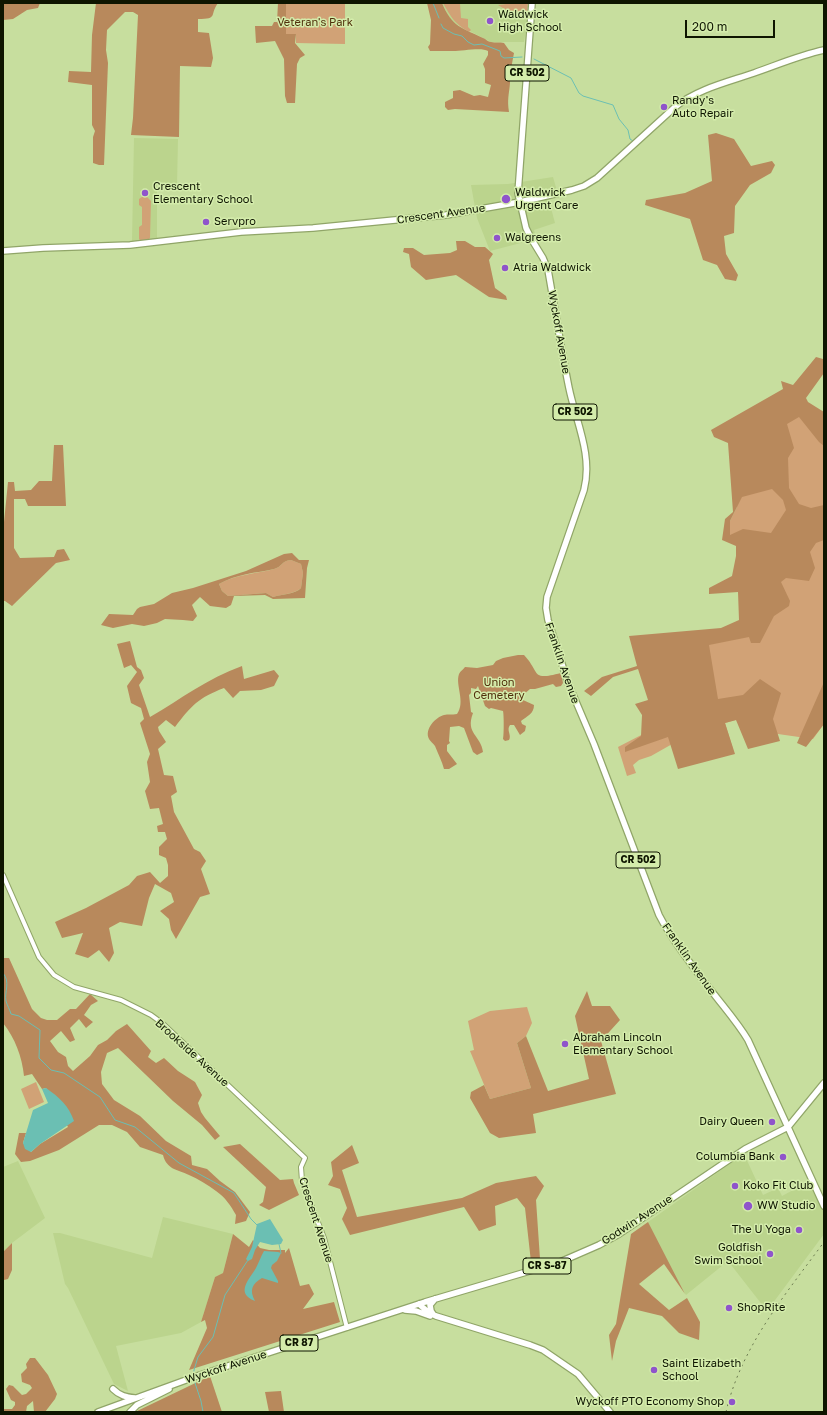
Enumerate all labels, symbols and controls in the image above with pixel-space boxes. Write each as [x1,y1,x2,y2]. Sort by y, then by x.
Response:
place label: Waldwick High School [498,8,562,34]
scale bar [687,12,777,38]
park label: Veteran's Park [277,16,353,30]
marker: Waldwick High School [485,16,495,26]
text: 200 m [692,19,727,34]
road number: CR 502 [505,65,549,81]
place label: Randy's Auto Repair [672,94,734,120]
marker: Randy's Auto Repair [659,102,669,112]
place label: Crescent Elementary School [153,180,253,206]
place label: Waldwick Urgent Care [515,186,578,212]
marker: Crescent Elementary School [140,188,150,198]
marker: Waldwick Urgent Care [500,193,512,205]
street label: Crescent Avenue [396,201,486,227]
place label: Servpro [214,215,256,229]
marker: Servpro [201,217,211,227]
place label: Walgreens [505,231,561,245]
marker: Walgreens [492,233,502,243]
place label: Atria Waldwick [513,261,591,275]
marker: Atria Waldwick [500,263,510,273]
street label: Wyckoff Avenue [545,289,573,375]
road number: CR 502 [553,404,597,420]
street label: Franklin Avenue [542,621,582,705]
park label: Union Cemetery [473,676,525,702]
road number: CR 502 [616,852,660,868]
street label: Franklin Avenue [659,921,719,997]
street label: Brookside Avenue [152,1016,232,1090]
place label: Abraham Lincoln Elementary School [573,1031,673,1057]
marker: Abraham Lincoln Elementary School [560,1039,570,1049]
place label: Dairy Queen [699,1115,764,1129]
marker: Dairy Queen [767,1117,777,1127]
place label: Columbia Bank [696,1150,775,1164]
marker: Columbia Bank [778,1152,788,1162]
street label: Crescent Avenue [296,1176,336,1264]
place label: Koko Fit Club [743,1179,813,1193]
marker: Koko Fit Club [730,1181,740,1191]
street label: Godwin Avenue [599,1192,675,1248]
place label: WW Studio [757,1199,815,1213]
marker: WW Studio [742,1200,754,1212]
place label: The U Yoga [732,1223,791,1237]
marker: The U Yoga [794,1225,804,1235]
place label: Goldfish Swim School [694,1241,762,1267]
marker: Goldfish Swim School [765,1249,775,1259]
road number: CR S-87 [523,1258,571,1274]
place label: ShopRite [737,1301,785,1315]
marker: ShopRite [724,1303,734,1313]
road number: CR 87 [280,1335,318,1351]
street label: Wyckoff Avenue [184,1348,268,1386]
place label: Saint Elizabeth School [662,1357,741,1383]
marker: Saint Elizabeth School [649,1365,659,1375]
place label: Wyckoff PTO Economy Shop [575,1395,724,1409]
marker: Wyckoff PTO Economy Shop [727,1397,737,1407]

